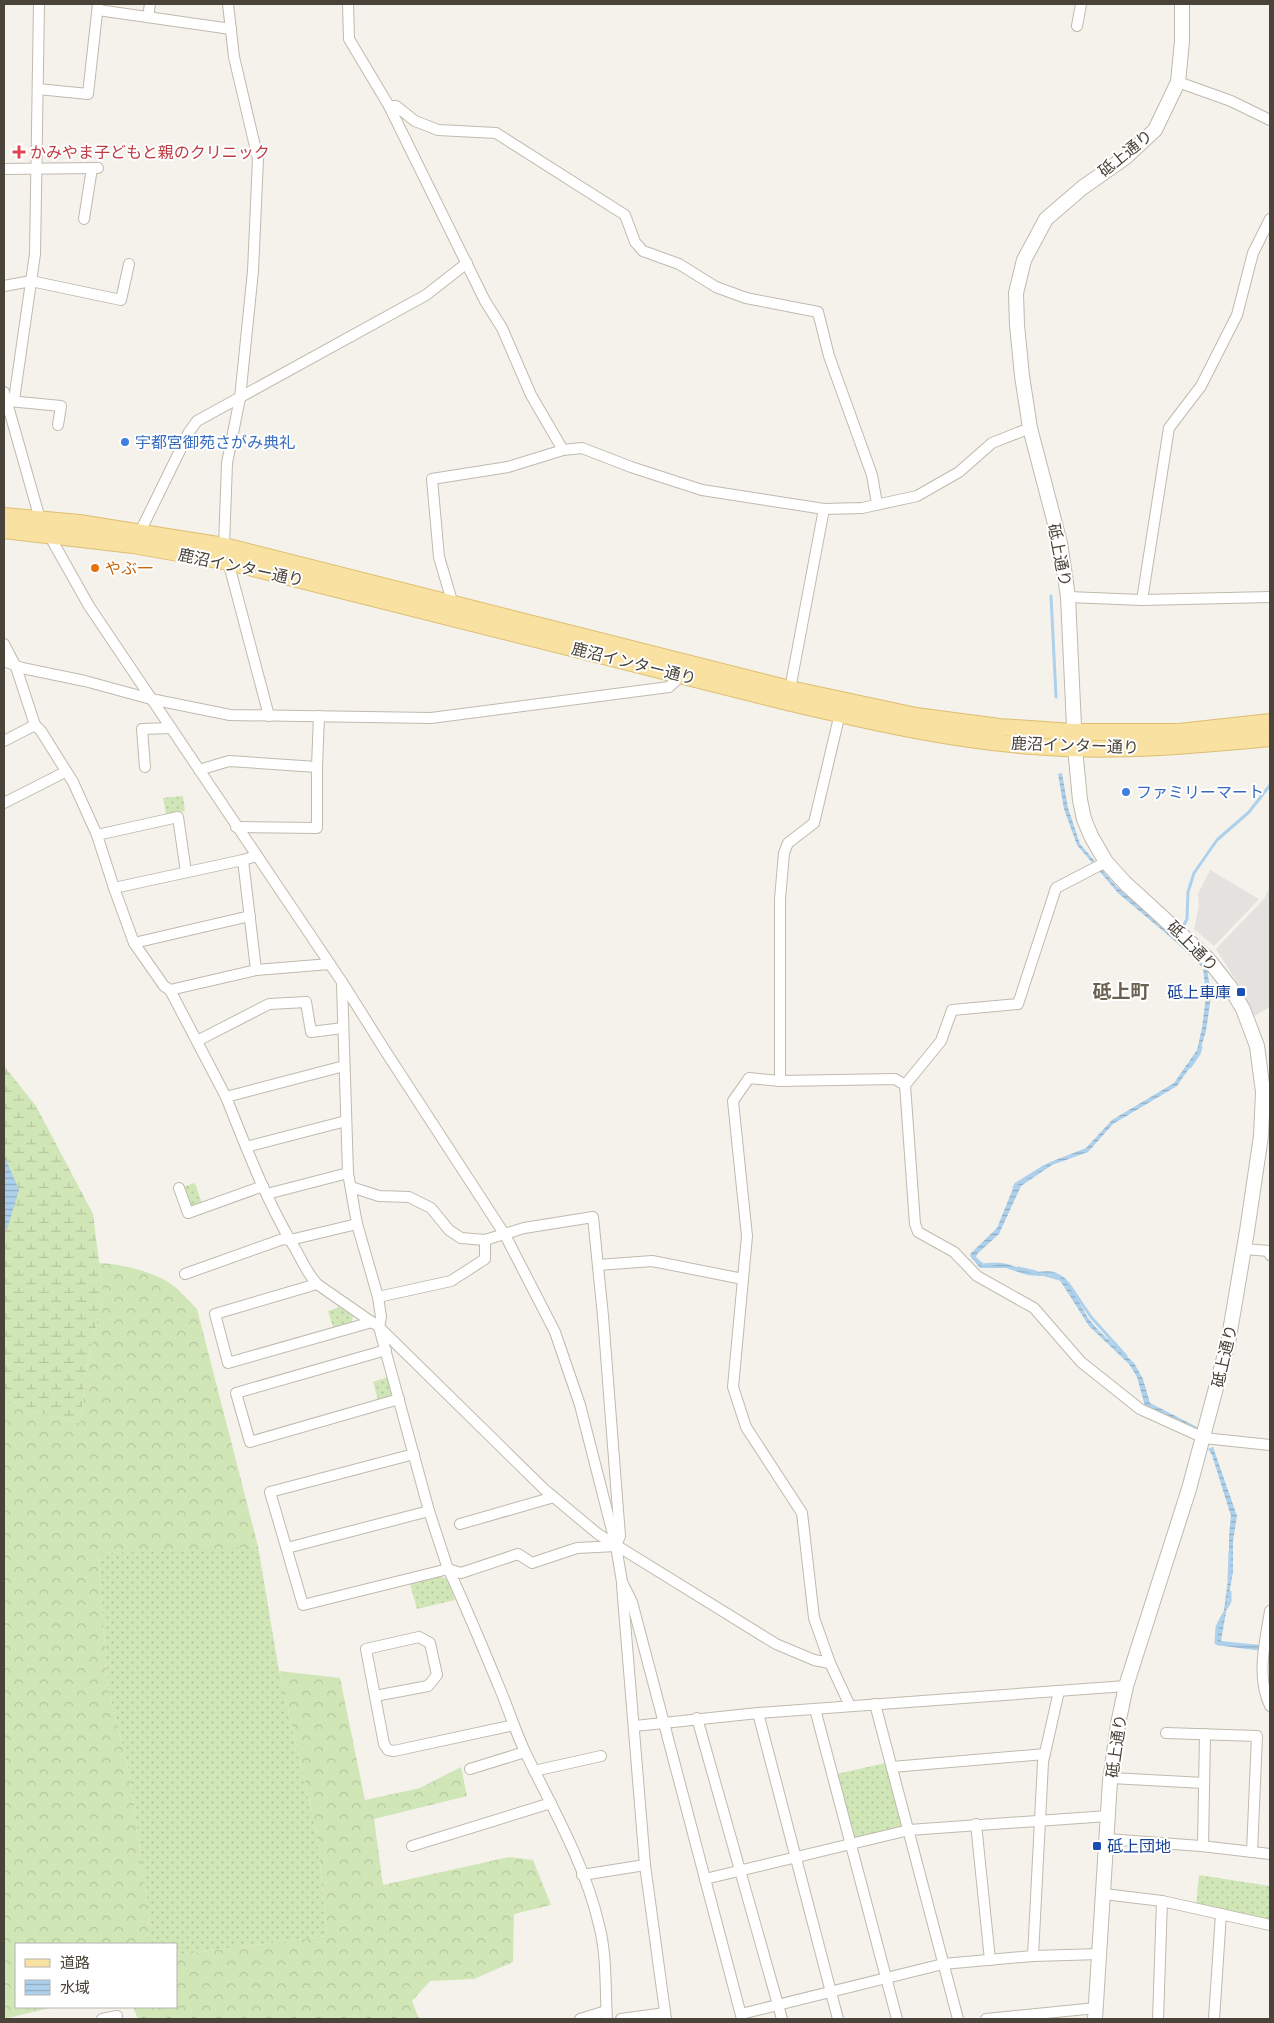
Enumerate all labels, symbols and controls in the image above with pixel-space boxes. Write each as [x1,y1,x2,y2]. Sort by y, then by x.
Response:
street label: 砥上通り [1094,125,1156,181]
place label: かみやま子どもと親のクリニック [30,142,270,162]
marker: かみやま子どもと親のクリニック [12,145,26,159]
place label: 宇都宮御苑さがみ典礼 [135,432,295,452]
marker: 宇都宮御苑さがみ典礼 [119,436,131,448]
street label: 砥上通り [1044,522,1076,588]
street label: 鹿沼インター通り [176,544,306,590]
place label: やぶ一 [105,558,153,578]
marker: やぶ一 [89,562,101,574]
street label: 鹿沼インター通り [569,638,699,688]
street label: 鹿沼インター通り [1011,733,1139,757]
place label: ファミリーマート [1136,782,1264,802]
marker: ファミリーマート [1120,786,1132,798]
street label: 砥上通り [1163,916,1223,976]
district label: 砥上町 [1092,979,1150,1003]
place label: 砥上車庫 [1167,982,1231,1002]
marker: 砥上車庫 [1235,986,1247,998]
street label: 砥上通り [1207,1323,1241,1389]
street label: 砥上通り [1102,1713,1130,1779]
place label: 砥上団地 [1107,1836,1171,1856]
marker: 砥上団地 [1091,1840,1103,1852]
legend [15,1943,178,2008]
text: 道路 [60,1953,90,1972]
text: 水域 [60,1978,90,1997]

